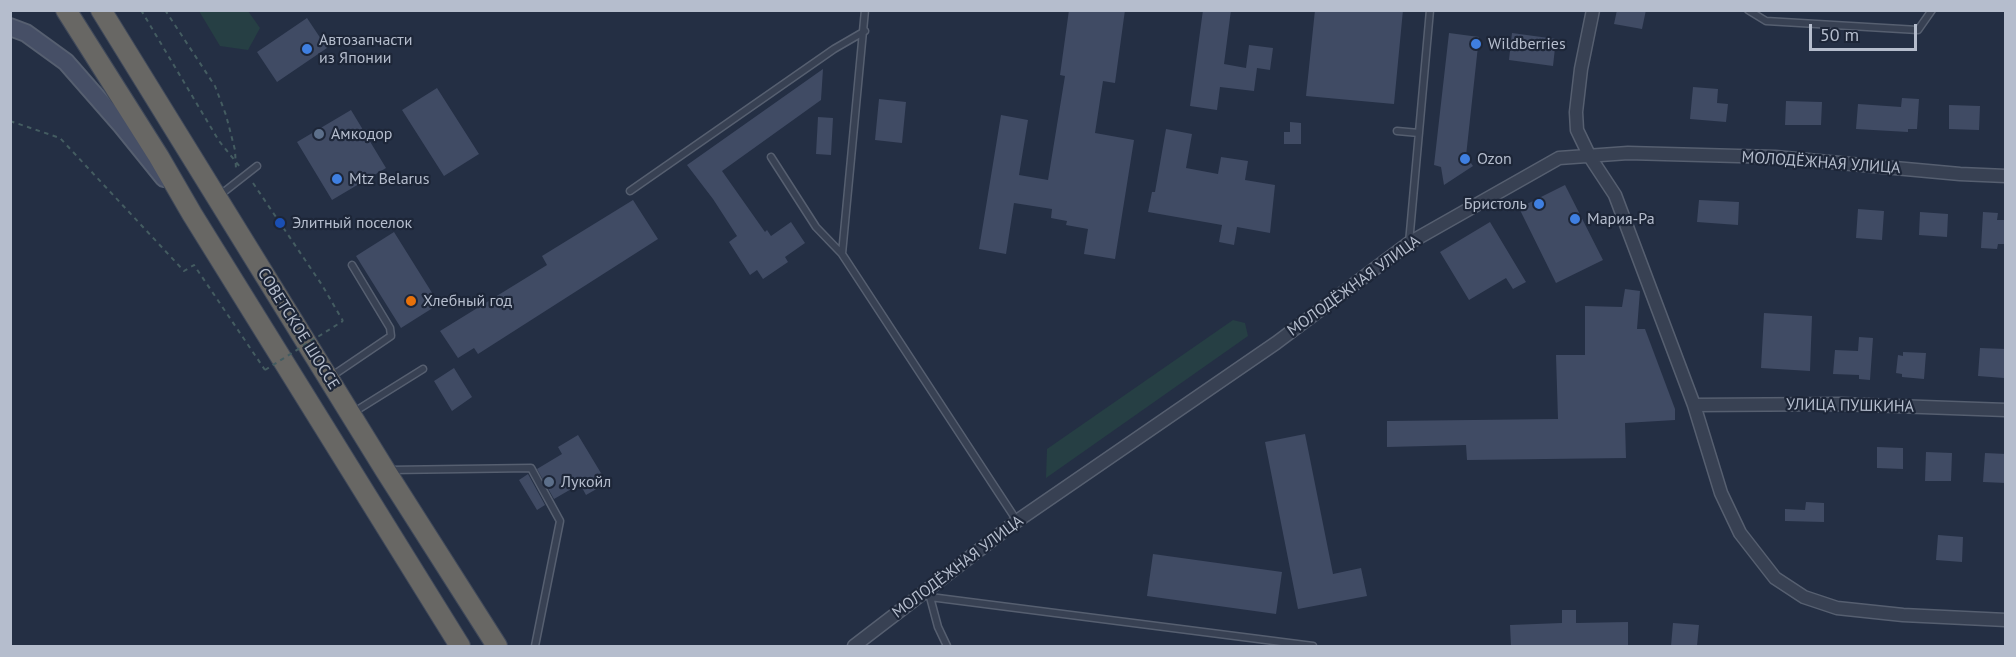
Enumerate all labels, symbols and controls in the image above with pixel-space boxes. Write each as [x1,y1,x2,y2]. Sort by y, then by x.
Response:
scale bar [1812,12,1920,50]
text: 50 m [1820,23,1859,46]
place label: Автозапчасти из Японии [319,30,412,68]
place label: Wildberries [1488,34,1566,54]
marker: Wildberries [1469,37,1483,51]
marker: Автозапчасти из Японии [300,42,314,56]
place label: Амкодор [331,124,393,144]
marker: Амкодор [312,127,326,141]
street label: МОЛОДЁЖНАЯ УЛИЦА [1741,148,1901,178]
place label: Ozon [1477,149,1512,169]
marker: Ozon [1458,152,1472,166]
place label: Mtz Belarus [349,169,429,189]
marker: Mtz Belarus [330,172,344,186]
place label: Бристоль [1464,194,1527,214]
marker: Бристоль [1532,197,1546,211]
place label: Мария-Ра [1587,209,1655,229]
marker: Мария-Ра [1568,212,1582,226]
place label: Элитный поселок [292,213,412,233]
marker: Элитный поселок [273,216,287,230]
street label: МОЛОДЁЖНАЯ УЛИЦА [1284,231,1424,341]
street label: СОВЕТСКОЕ ШОССЕ [253,265,343,393]
place label: Хлебный год [423,291,512,311]
marker: Хлебный год [404,294,418,308]
street label: УЛИЦА ПУШКИНА [1786,395,1914,417]
place label: Лукойл [561,472,611,492]
marker: Лукойл [542,475,556,489]
street label: МОЛОДЁЖНАЯ УЛИЦА [889,511,1027,623]

